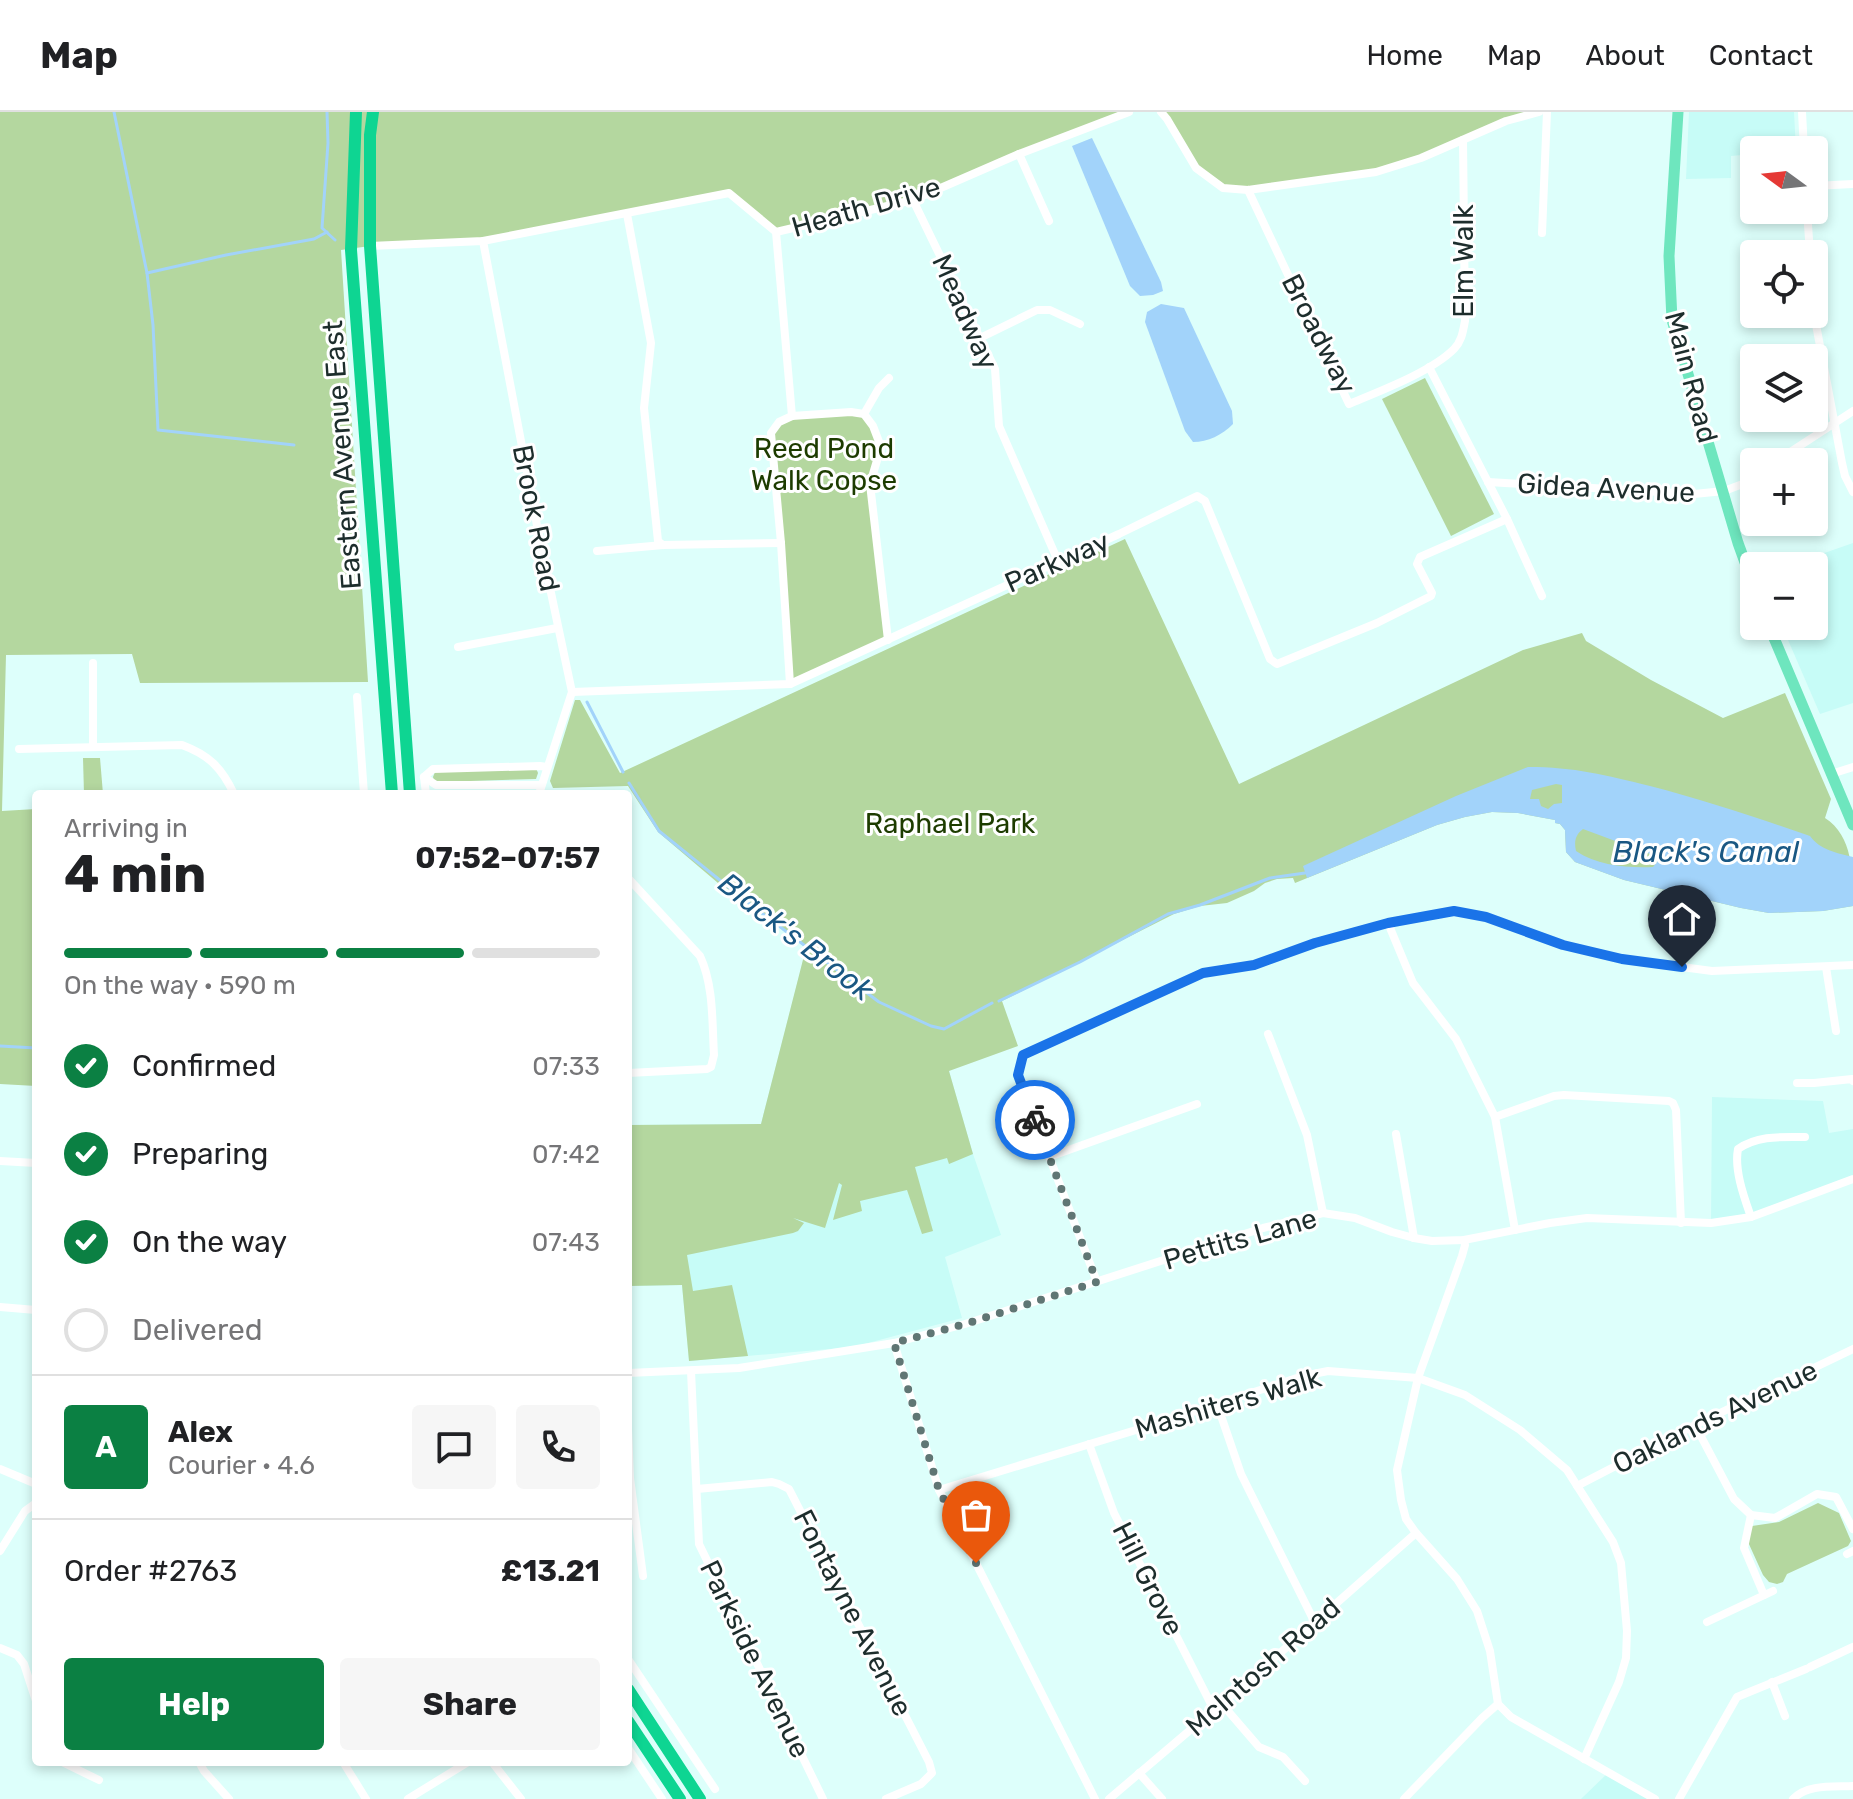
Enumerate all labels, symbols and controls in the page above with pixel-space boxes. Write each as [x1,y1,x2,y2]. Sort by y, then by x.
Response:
text: Map [40,32,118,78]
text: Home [1366,39,1443,72]
text: Map [1487,39,1541,72]
text: About [1585,39,1665,72]
text: Contact [1709,39,1813,72]
north arrow [1740,136,1828,224]
map controls [1740,136,1828,640]
street label: Heath Drive [788,170,944,244]
street label: Elm Walk [1447,204,1480,318]
button: locate [1740,240,1828,328]
street label: Meadway [925,249,1005,375]
street label: Broadway [1275,269,1363,399]
street label: Main Road [1658,308,1724,446]
street label: Eastern Avenue East [316,319,368,591]
button: layers [1740,344,1828,432]
park label: Reed Pond Walk Copse [751,432,897,497]
street label: Brook Road [506,442,566,594]
button: + [1740,448,1828,536]
street label: Gidea Avenue [1516,467,1696,509]
street label: Parkway [1000,524,1114,600]
button: − [1740,552,1828,640]
park label: Raphael Park [865,807,1036,840]
text: Arriving in [64,813,188,844]
water label: Black's Canal [1613,834,1800,870]
text: 07:52–07:57 [415,840,600,876]
text: 4 min [64,843,207,905]
water label: Black's Brook [711,865,881,1009]
pin [1648,885,1716,967]
icon: home [1660,897,1704,941]
text: On the way · 590 m [64,970,296,1001]
icon: check [64,1044,108,1088]
text: Confirmed [132,1048,276,1084]
text: 07:33 [532,1051,600,1082]
courier [995,1080,1075,1160]
icon: bike [1013,1098,1057,1142]
icon: check [64,1132,108,1176]
text: Preparing [132,1136,268,1172]
text: 07:42 [532,1139,600,1170]
street label: Pettits Lane [1160,1201,1320,1277]
icon: check [64,1220,108,1264]
text: On the way [132,1224,287,1260]
text: 07:43 [532,1227,600,1258]
text: Delivered [132,1312,263,1348]
street label: Oaklands Avenue [1607,1353,1823,1481]
street label: Mashiters Walk [1131,1360,1325,1445]
button: chat [412,1405,496,1489]
button: phone [516,1405,600,1489]
text: Alex [168,1414,233,1450]
text: A [95,1429,117,1465]
text: Courier · 4.6 [168,1450,315,1481]
pin [942,1481,1010,1563]
icon: bag [954,1493,998,1537]
street label: Fontayne Avenue [787,1504,919,1722]
street label: Hill Grove [1105,1517,1191,1641]
text: Order #2763 [64,1553,237,1589]
text: £13.21 [501,1553,600,1589]
street label: Parkside Avenue [693,1555,817,1763]
street label: McIntosh Road [1179,1591,1347,1743]
button: Help [64,1658,324,1750]
button: Share [340,1658,600,1750]

